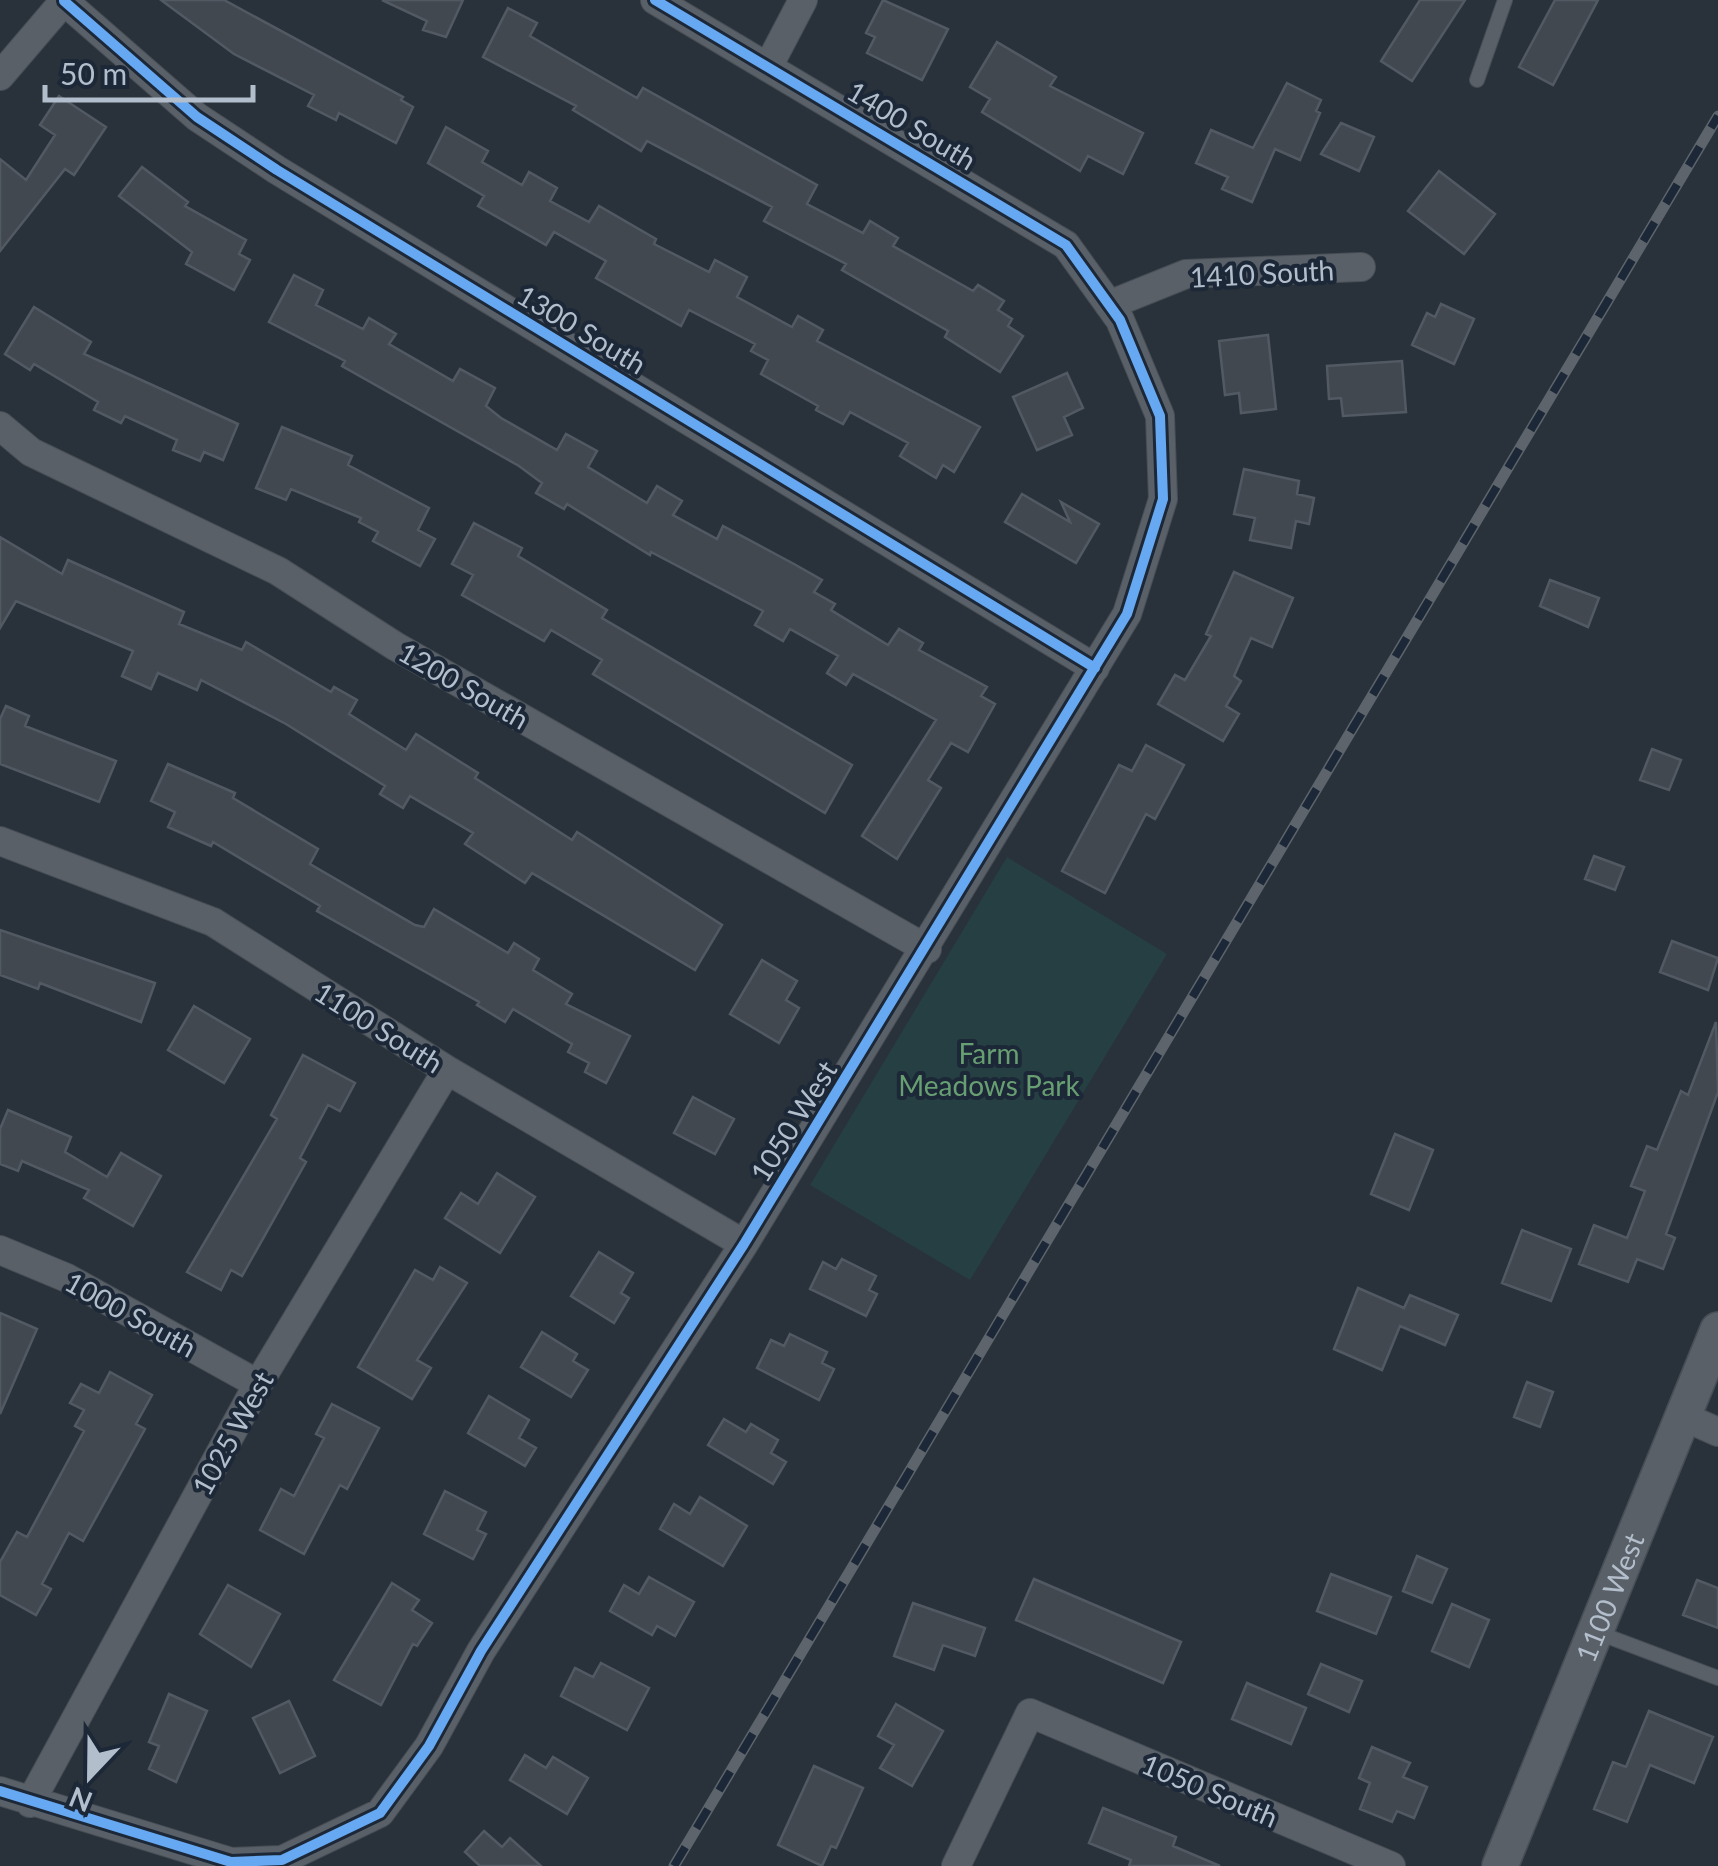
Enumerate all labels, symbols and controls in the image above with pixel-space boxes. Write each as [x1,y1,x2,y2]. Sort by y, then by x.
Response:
scale bar [45,40,252,102]
text: 50 m [60,55,127,91]
street label: 1400 South [841,73,983,177]
street label: 1410 South [1189,252,1335,294]
street label: 1300 South [511,277,653,381]
street label: 1200 South [393,634,535,736]
street label: 1100 South [309,974,449,1080]
park label: Farm Meadows Park [898,1036,1081,1102]
street label: 1050 West [743,1054,843,1188]
street label: 1000 South [60,1264,202,1364]
street label: 1025 West [184,1365,280,1501]
street label: 1100 West [1568,1528,1651,1667]
north arrow [40,1726,140,1826]
street label: 1050 South [1137,1746,1283,1834]
text: N [64,1780,97,1820]

